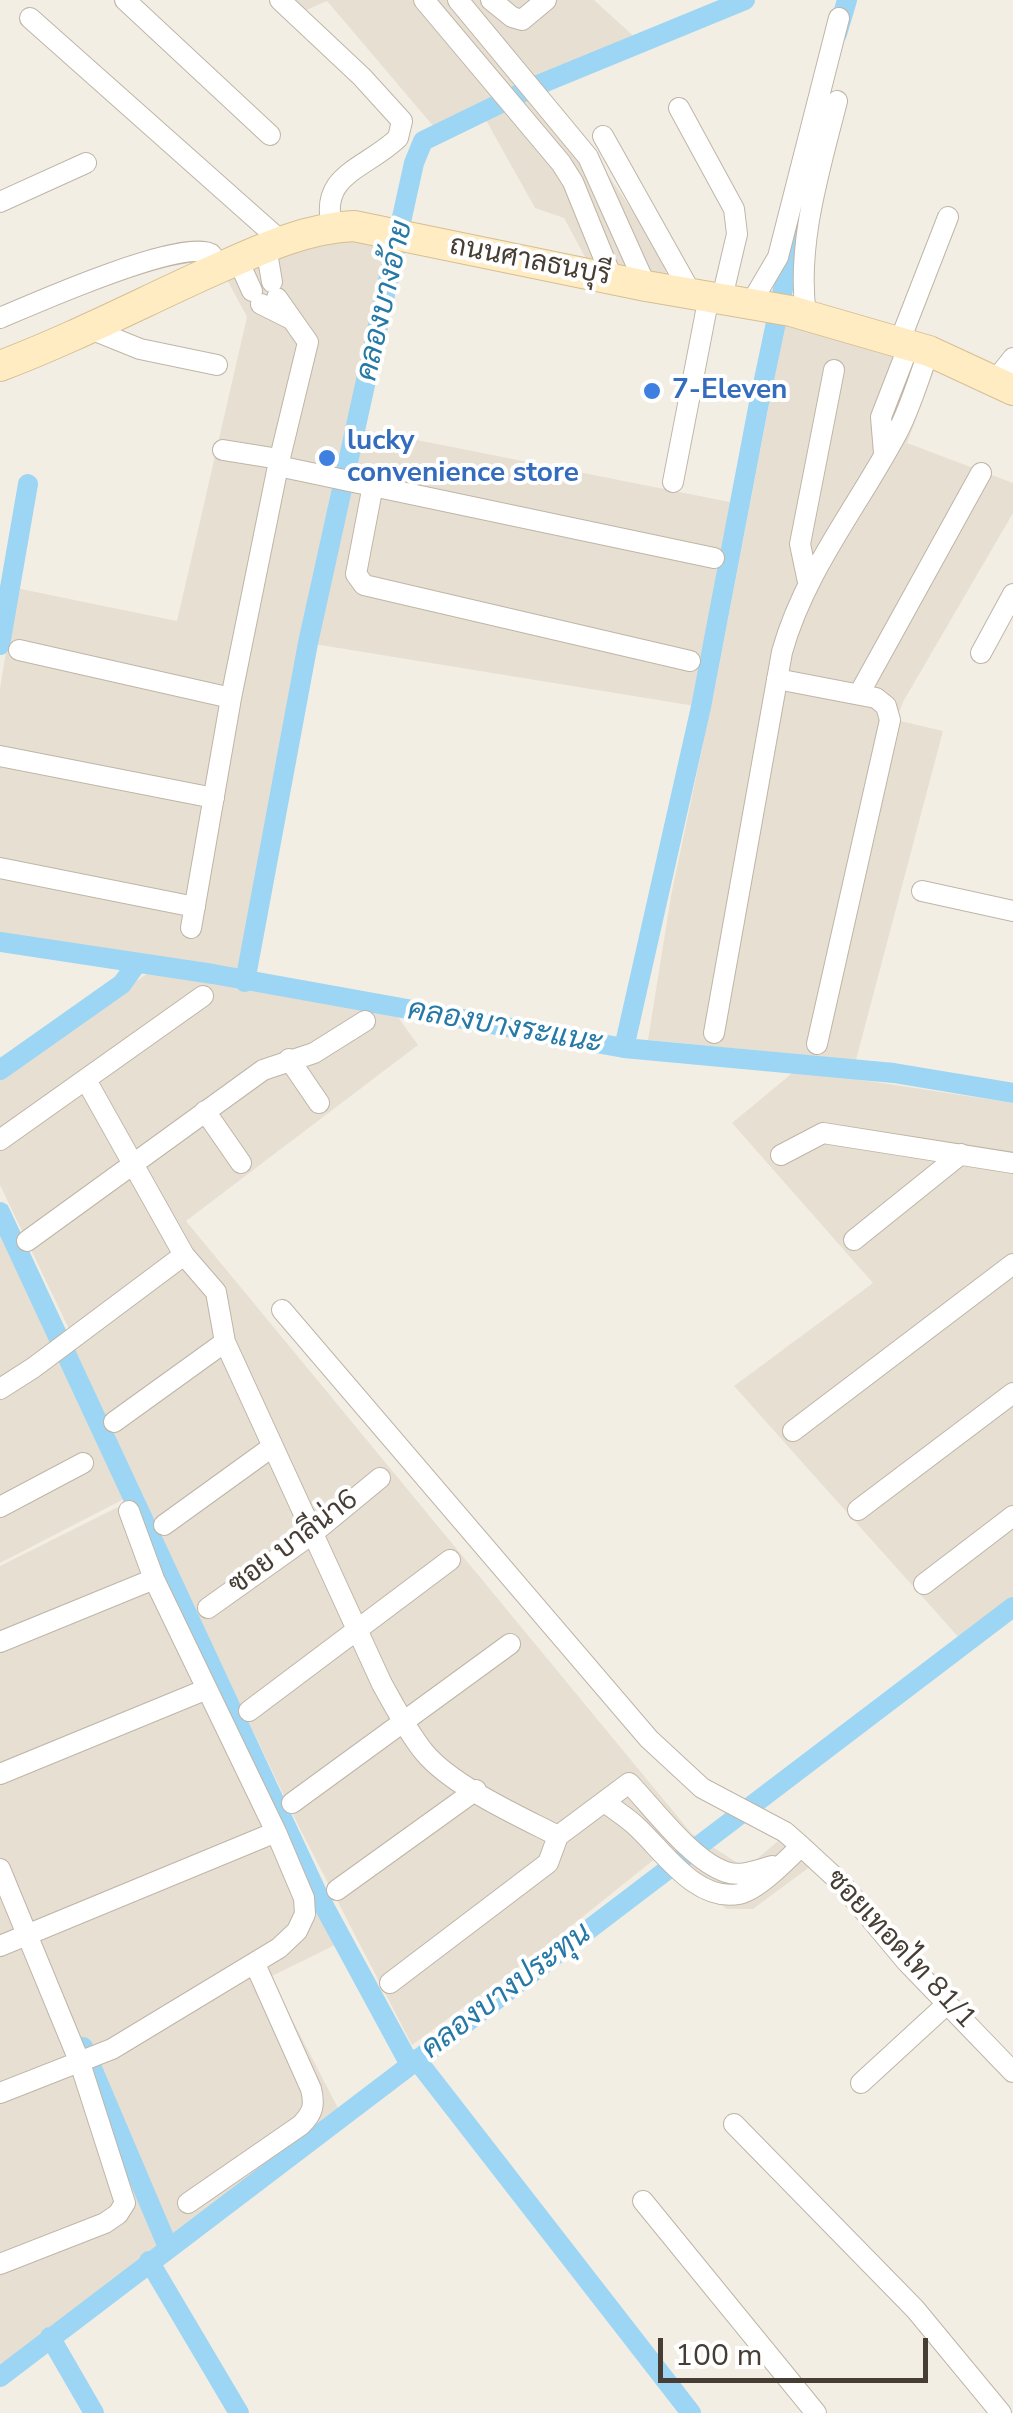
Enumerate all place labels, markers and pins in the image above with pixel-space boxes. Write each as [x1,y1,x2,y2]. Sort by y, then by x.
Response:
place label: 7-Eleven [672,374,787,408]
marker: 7-Eleven [641,380,663,402]
place label: lucky convenience store [347,425,579,491]
marker: lucky convenience store [316,447,338,469]

